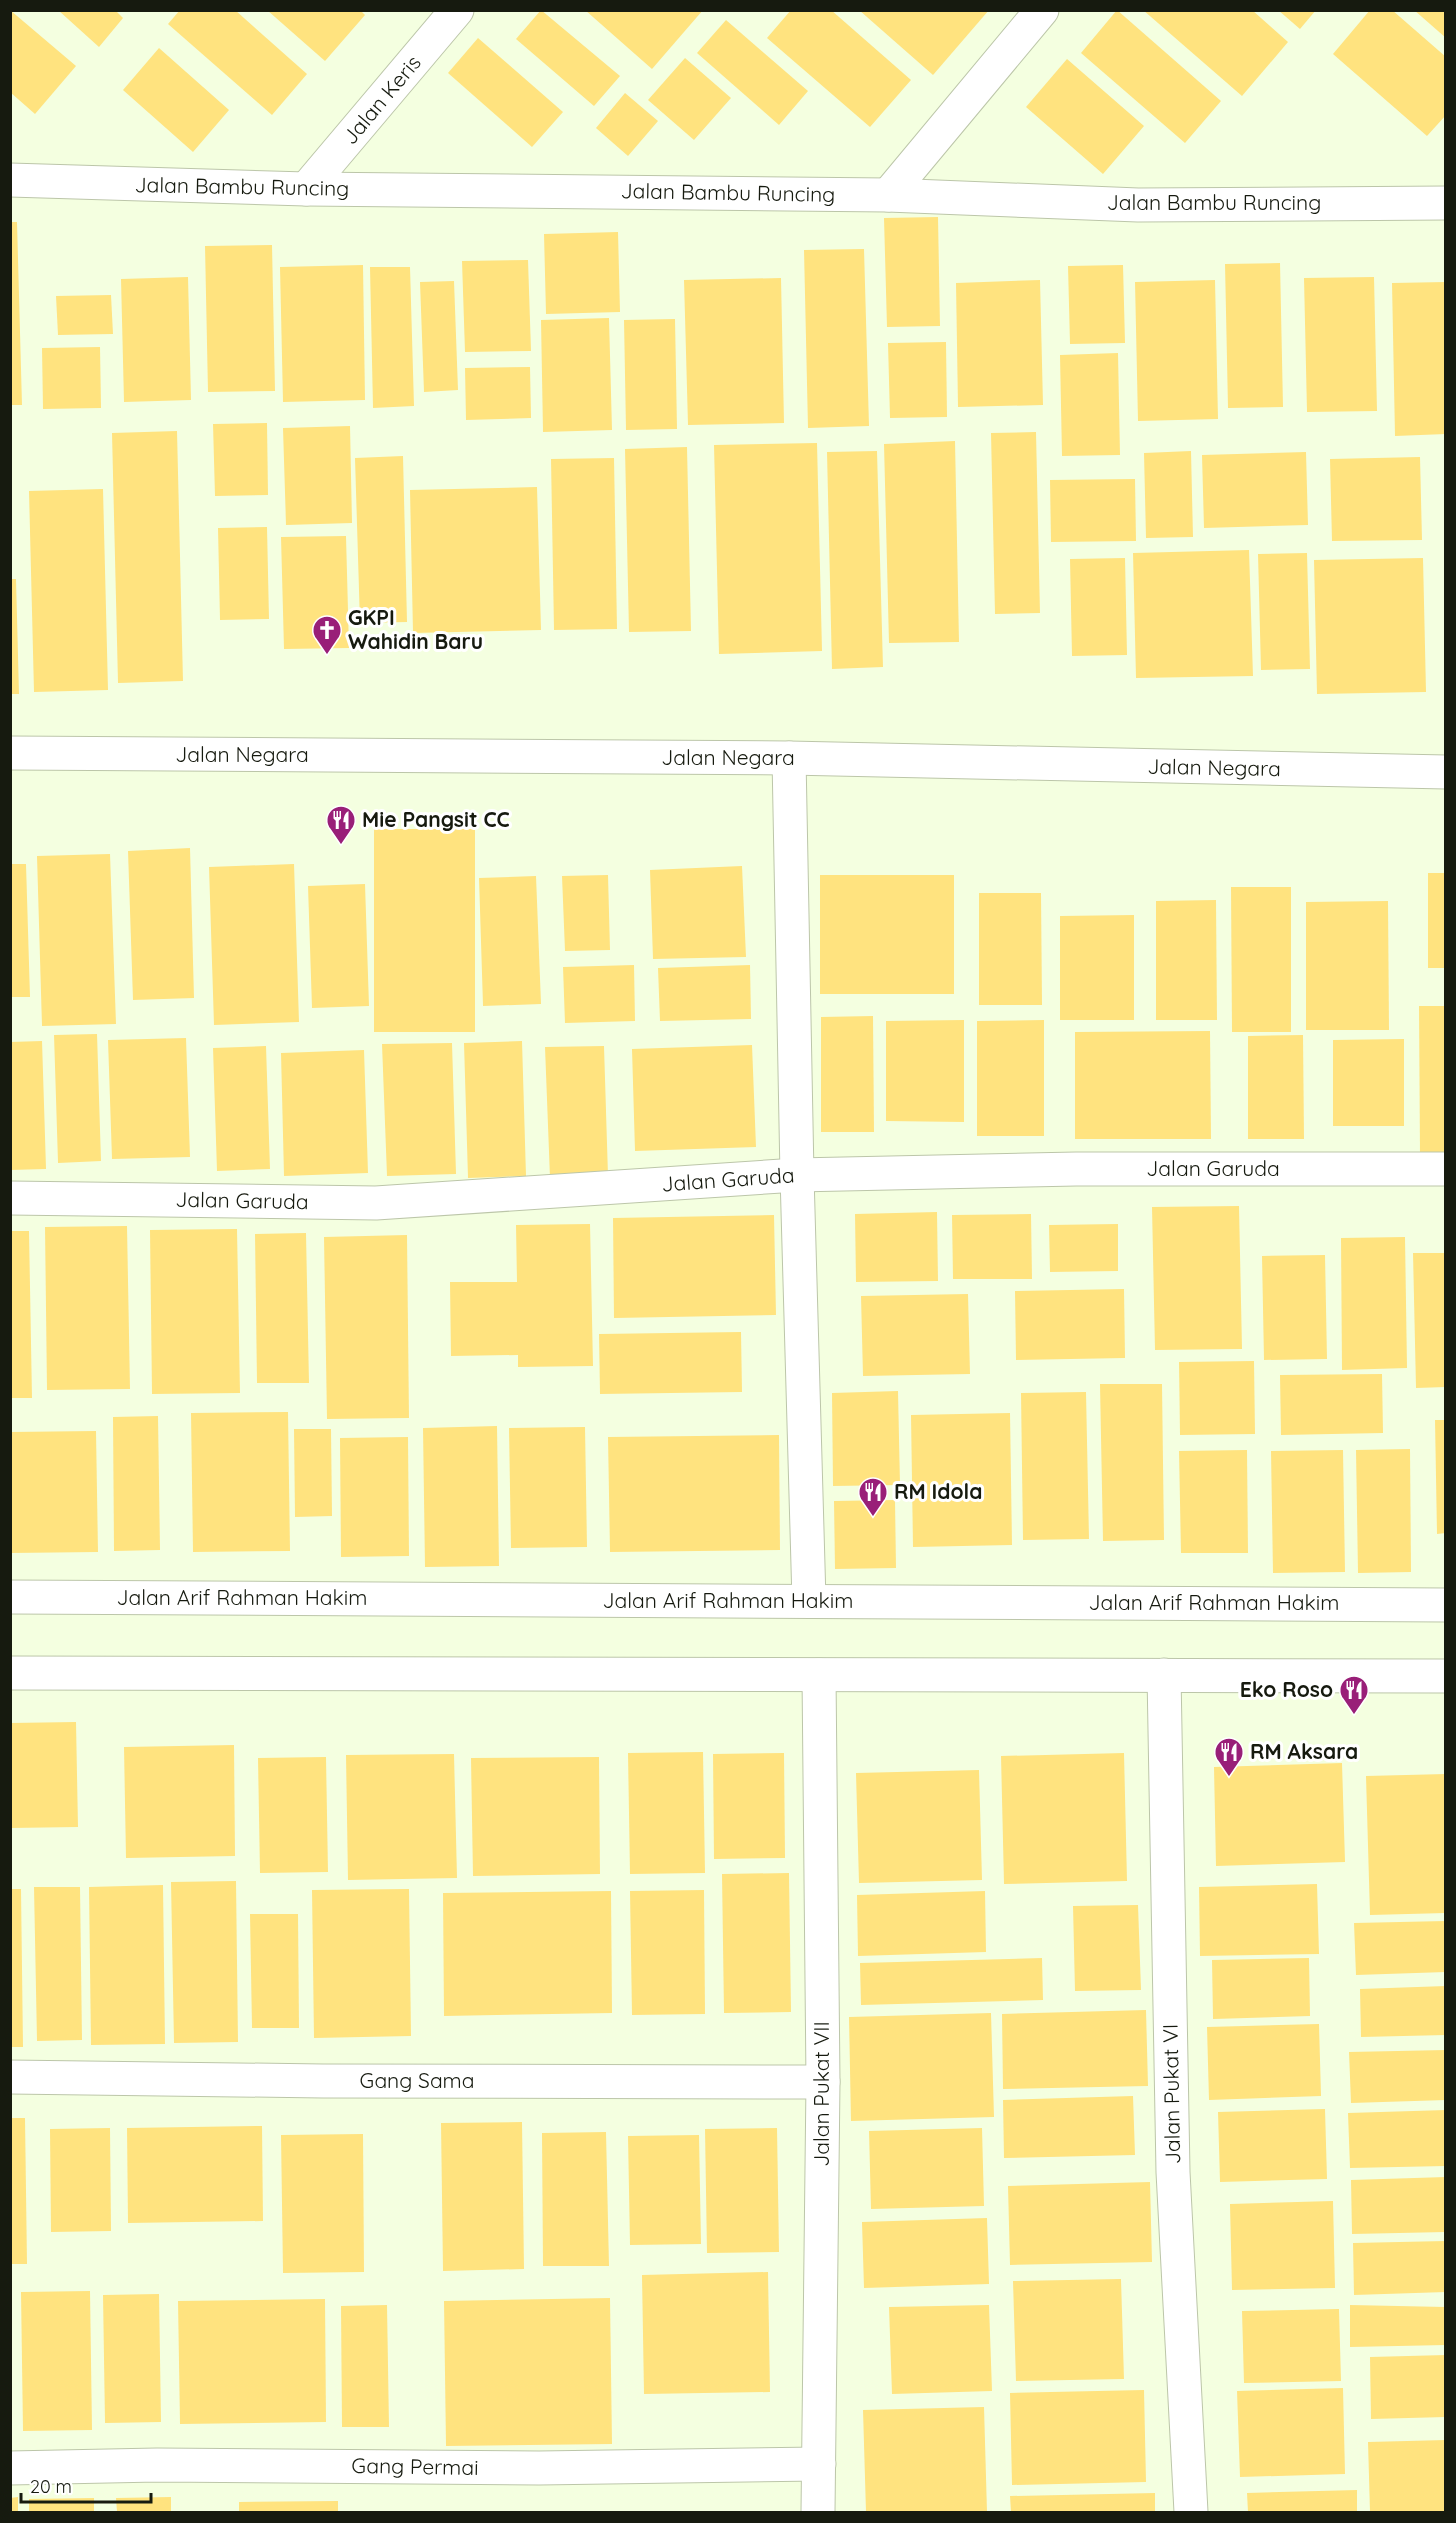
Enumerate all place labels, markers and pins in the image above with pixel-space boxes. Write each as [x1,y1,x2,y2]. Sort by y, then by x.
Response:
place label: GKPI Wahidin Baru [348,604,483,654]
church icon: GKPI Wahidin Baru [311,614,343,656]
restaurant icon: Mie Pangsit CC [325,804,357,846]
place label: Mie Pangsit CC [362,806,510,832]
restaurant icon: RM Idola [857,1476,889,1518]
place label: RM Idola [894,1478,982,1504]
restaurant icon: Eko Roso [1338,1674,1370,1716]
place label: Eko Roso [1240,1676,1333,1702]
restaurant icon: RM Aksara [1213,1736,1245,1778]
place label: RM Aksara [1250,1738,1358,1764]

